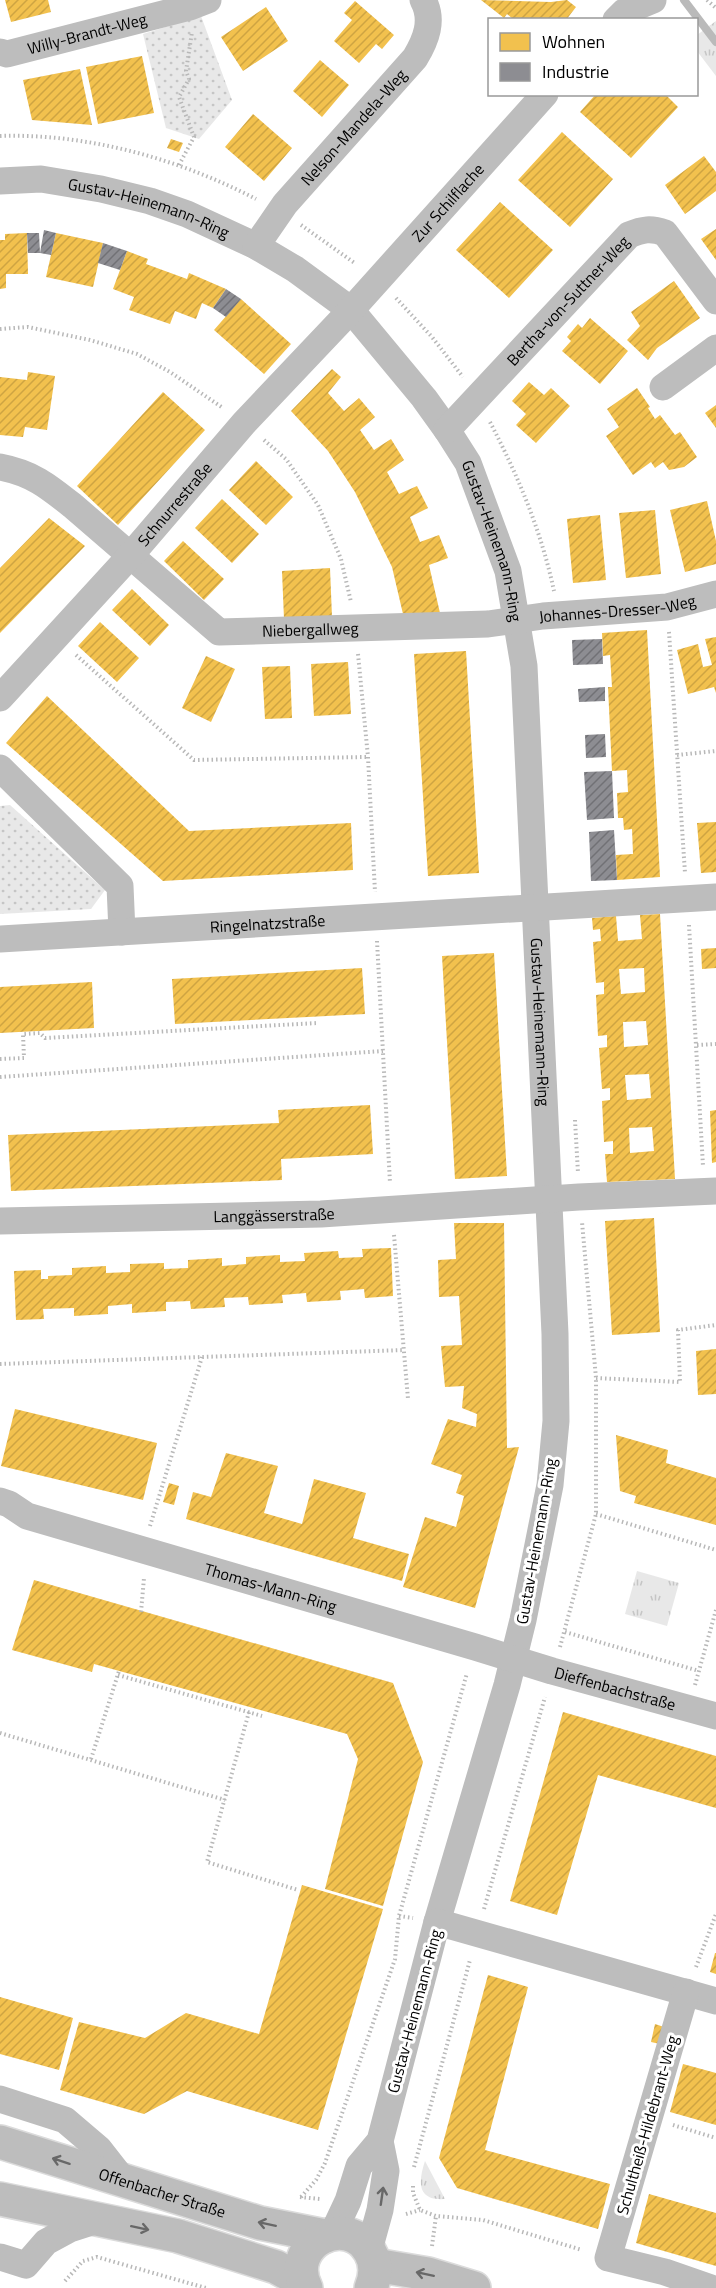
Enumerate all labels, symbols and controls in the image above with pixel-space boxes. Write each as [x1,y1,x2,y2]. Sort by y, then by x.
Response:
street label: Willy-Brandt-Weg [25,7,149,60]
legend [488,18,698,96]
text: Wohnen [542,28,605,55]
text: Industrie [542,58,609,85]
street label: Nelson-Mandela-Weg [295,63,412,191]
street label: Zur Schilflache [406,158,489,247]
street label: Gustav-Heinemann-Ring [66,172,234,244]
street label: Bertha-von-Suttner-Weg [501,230,635,371]
street label: Gustav-Heinemann-Ring [456,456,528,623]
street label: Schnurrestraße [132,457,218,551]
street label: Johannes-Dresser-Weg [537,588,698,628]
street label: Niebergallweg [262,616,359,643]
street label: Ringelnatzstraße [209,908,326,939]
street label: Gustav-Heinemann-Ring [525,937,556,1107]
street label: Langgässerstraße [213,1201,335,1228]
street label: Gustav-Heinemann-Ring [510,1456,562,1626]
street label: Thomas-Mann-Ring [202,1556,340,1618]
street label: Dieffenbachstraße [552,1660,679,1716]
street label: Gustav-Heinemann-Ring [381,1926,447,2096]
street label: Schultheiß-Hildebrant-Weg [610,2032,684,2218]
one-way arrow [52,2155,71,2166]
street label: Offenbacher Straße [96,2161,229,2224]
one-way arrow [377,2186,388,2206]
one-way arrow [258,2218,278,2229]
one-way arrow [130,2222,149,2234]
one-way arrow [416,2268,435,2279]

